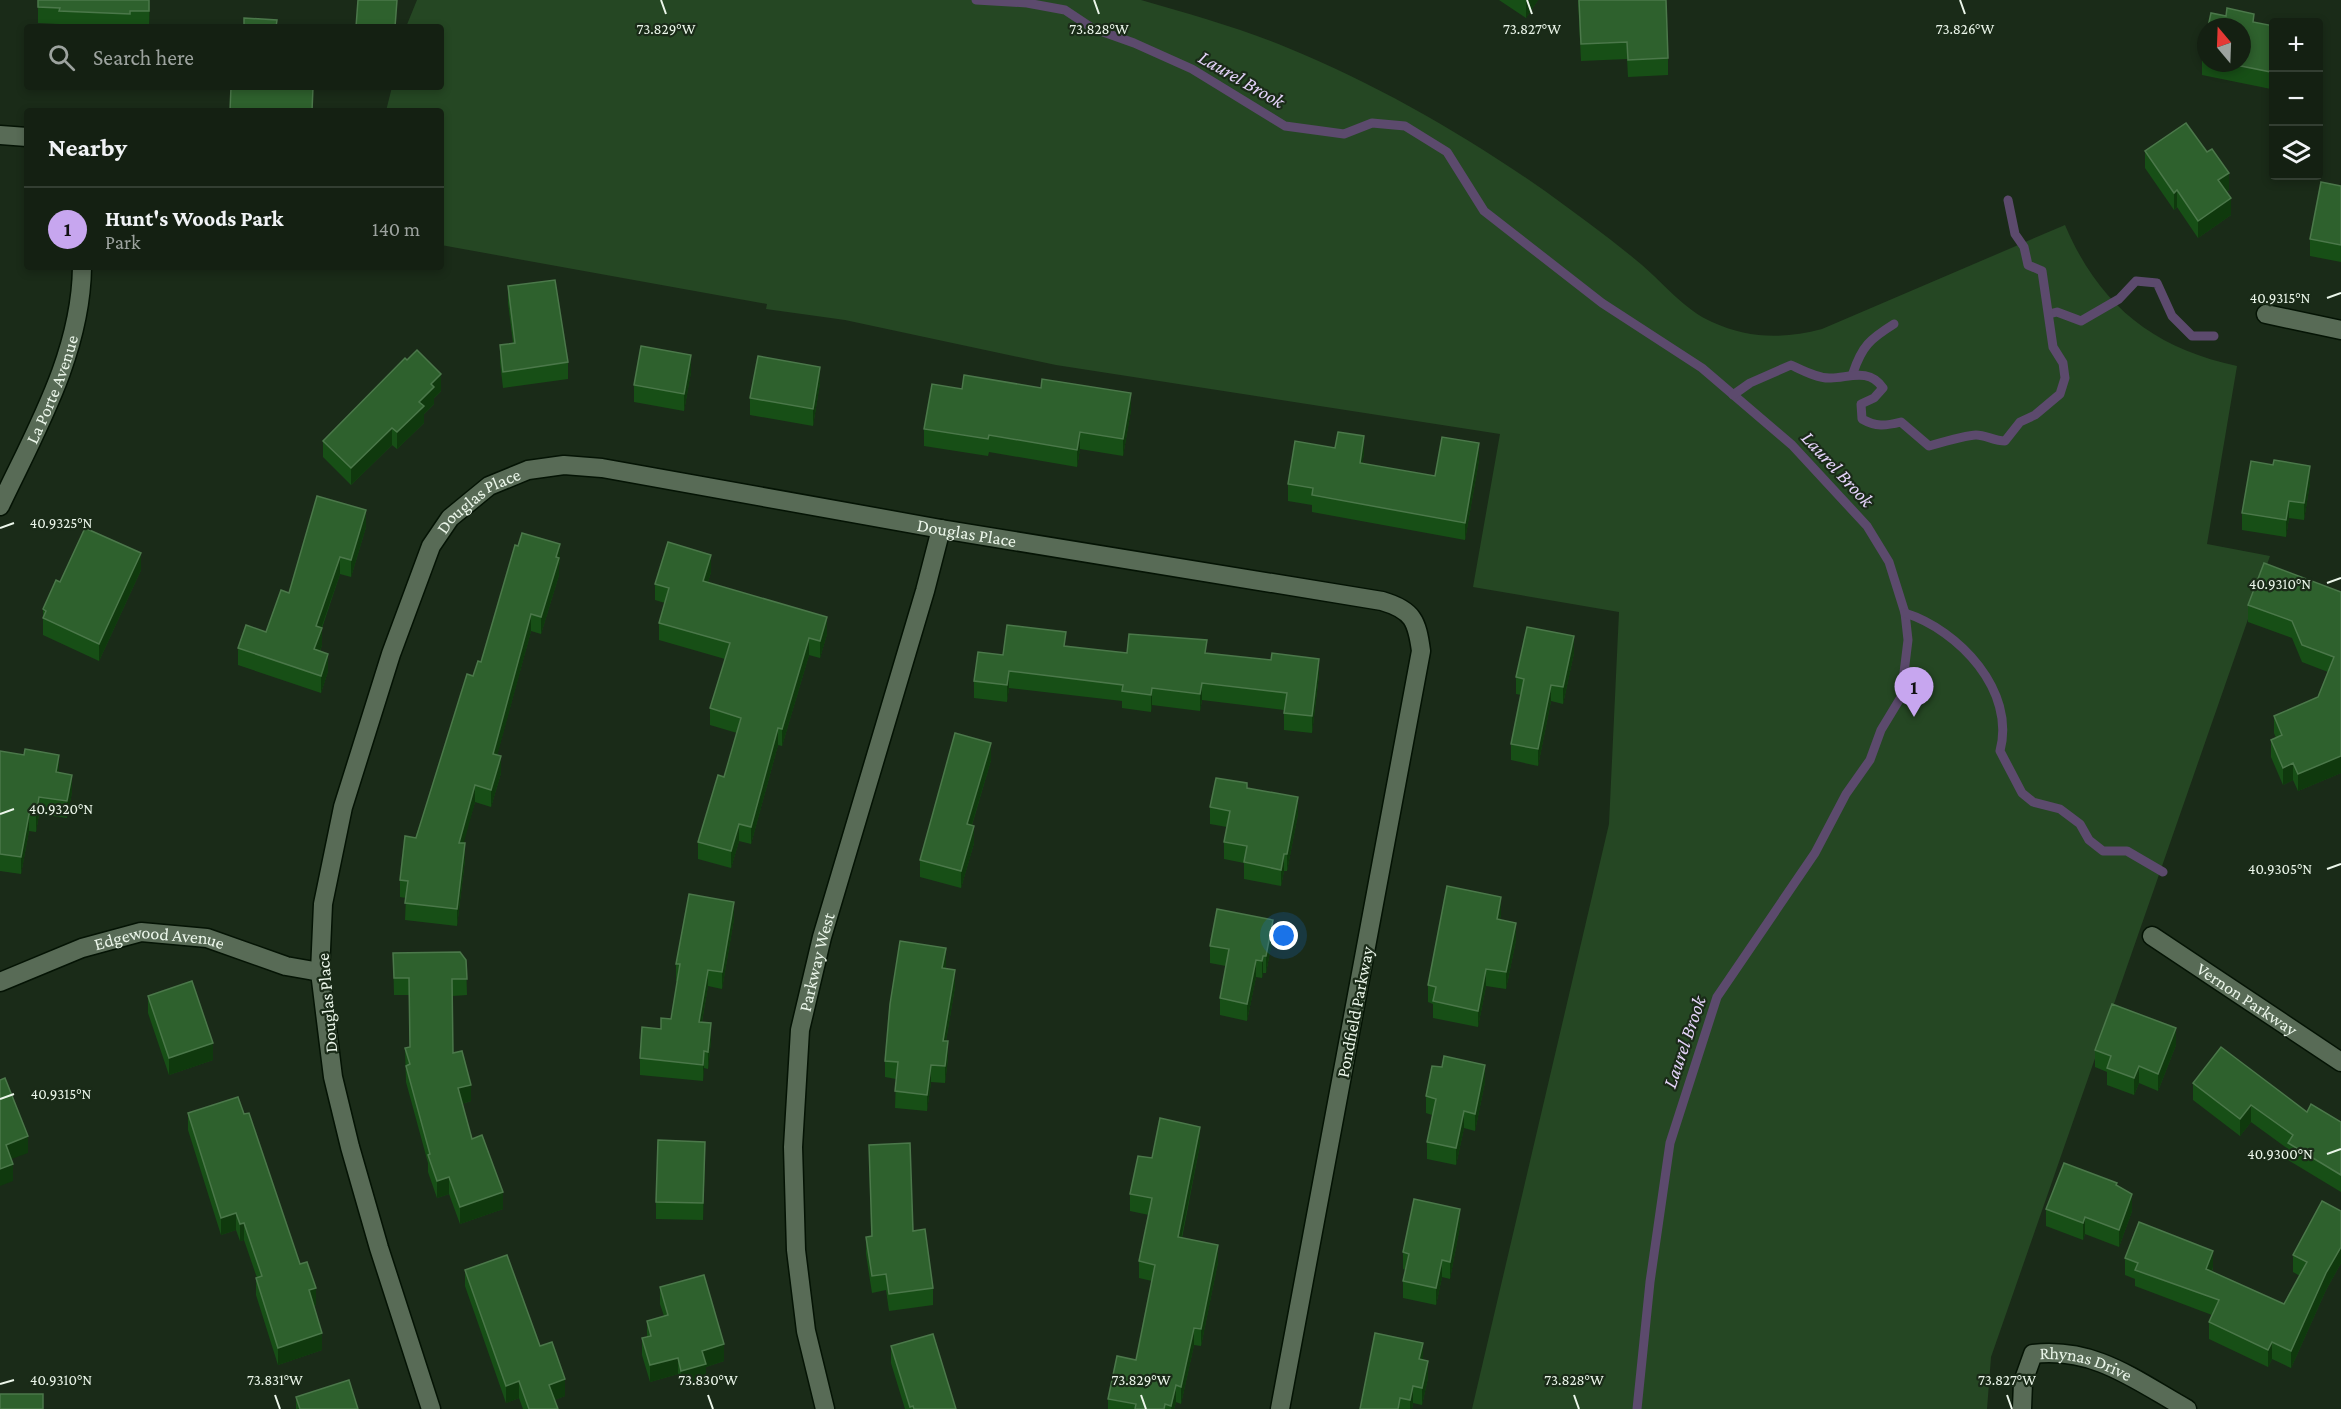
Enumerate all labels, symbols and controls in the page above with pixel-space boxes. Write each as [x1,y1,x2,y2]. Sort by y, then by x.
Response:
north arrow [2197,18,2251,72]
map controls [2269,18,2323,180]
button: + [2269,18,2323,72]
text: 73.829°W [636,21,696,37]
text: 73.828°W [1069,21,1129,37]
text: 73.827°W [1503,21,1561,37]
text: 73.826°W [1936,21,1994,37]
search box [24,24,444,90]
icon: search [45,41,78,74]
text: Search here [93,45,194,70]
water label: Laurel Brook [1195,46,1290,113]
button: − [2269,72,2323,126]
button: layers [2269,126,2323,180]
text: Nearby [48,133,127,162]
text: Hunt's Woods Park [105,206,284,231]
text: 1 [64,218,71,240]
text: 140 m [372,218,420,240]
text: Park [105,231,141,253]
text: 40.9315°N [2250,290,2311,306]
street label: La Porte Avenue [22,333,82,447]
water label: Laurel Brook [1797,427,1880,512]
street label: Douglas Place [432,464,523,537]
text: 40.9325°N [30,515,93,531]
street label: Douglas Place [915,515,1018,551]
text: 40.9310°N [2249,576,2311,592]
pin: 1 [1894,668,1934,717]
text: 40.9320°N [29,801,93,817]
text: 40.9305°N [2248,861,2312,877]
street label: Parkway West [795,909,839,1014]
your location [1269,921,1298,950]
street label: Edgewood Avenue [92,922,228,954]
street label: Pondfield Parkway [1332,944,1378,1079]
street label: Douglas Place [313,952,341,1054]
street label: Vernon Parkway [2193,958,2302,1040]
water label: Laurel Brook [1658,992,1710,1091]
text: 40.9315°N [31,1086,92,1102]
text: 40.9300°N [2247,1146,2313,1162]
street label: Rhynas Drive [2039,1343,2135,1385]
text: 40.9310°N [30,1372,92,1388]
text: 73.831°W [247,1372,303,1388]
text: 73.830°W [678,1372,738,1388]
text: 73.829°W [1111,1372,1171,1388]
text: 73.828°W [1544,1372,1604,1388]
text: 73.827°W [1978,1372,2036,1388]

